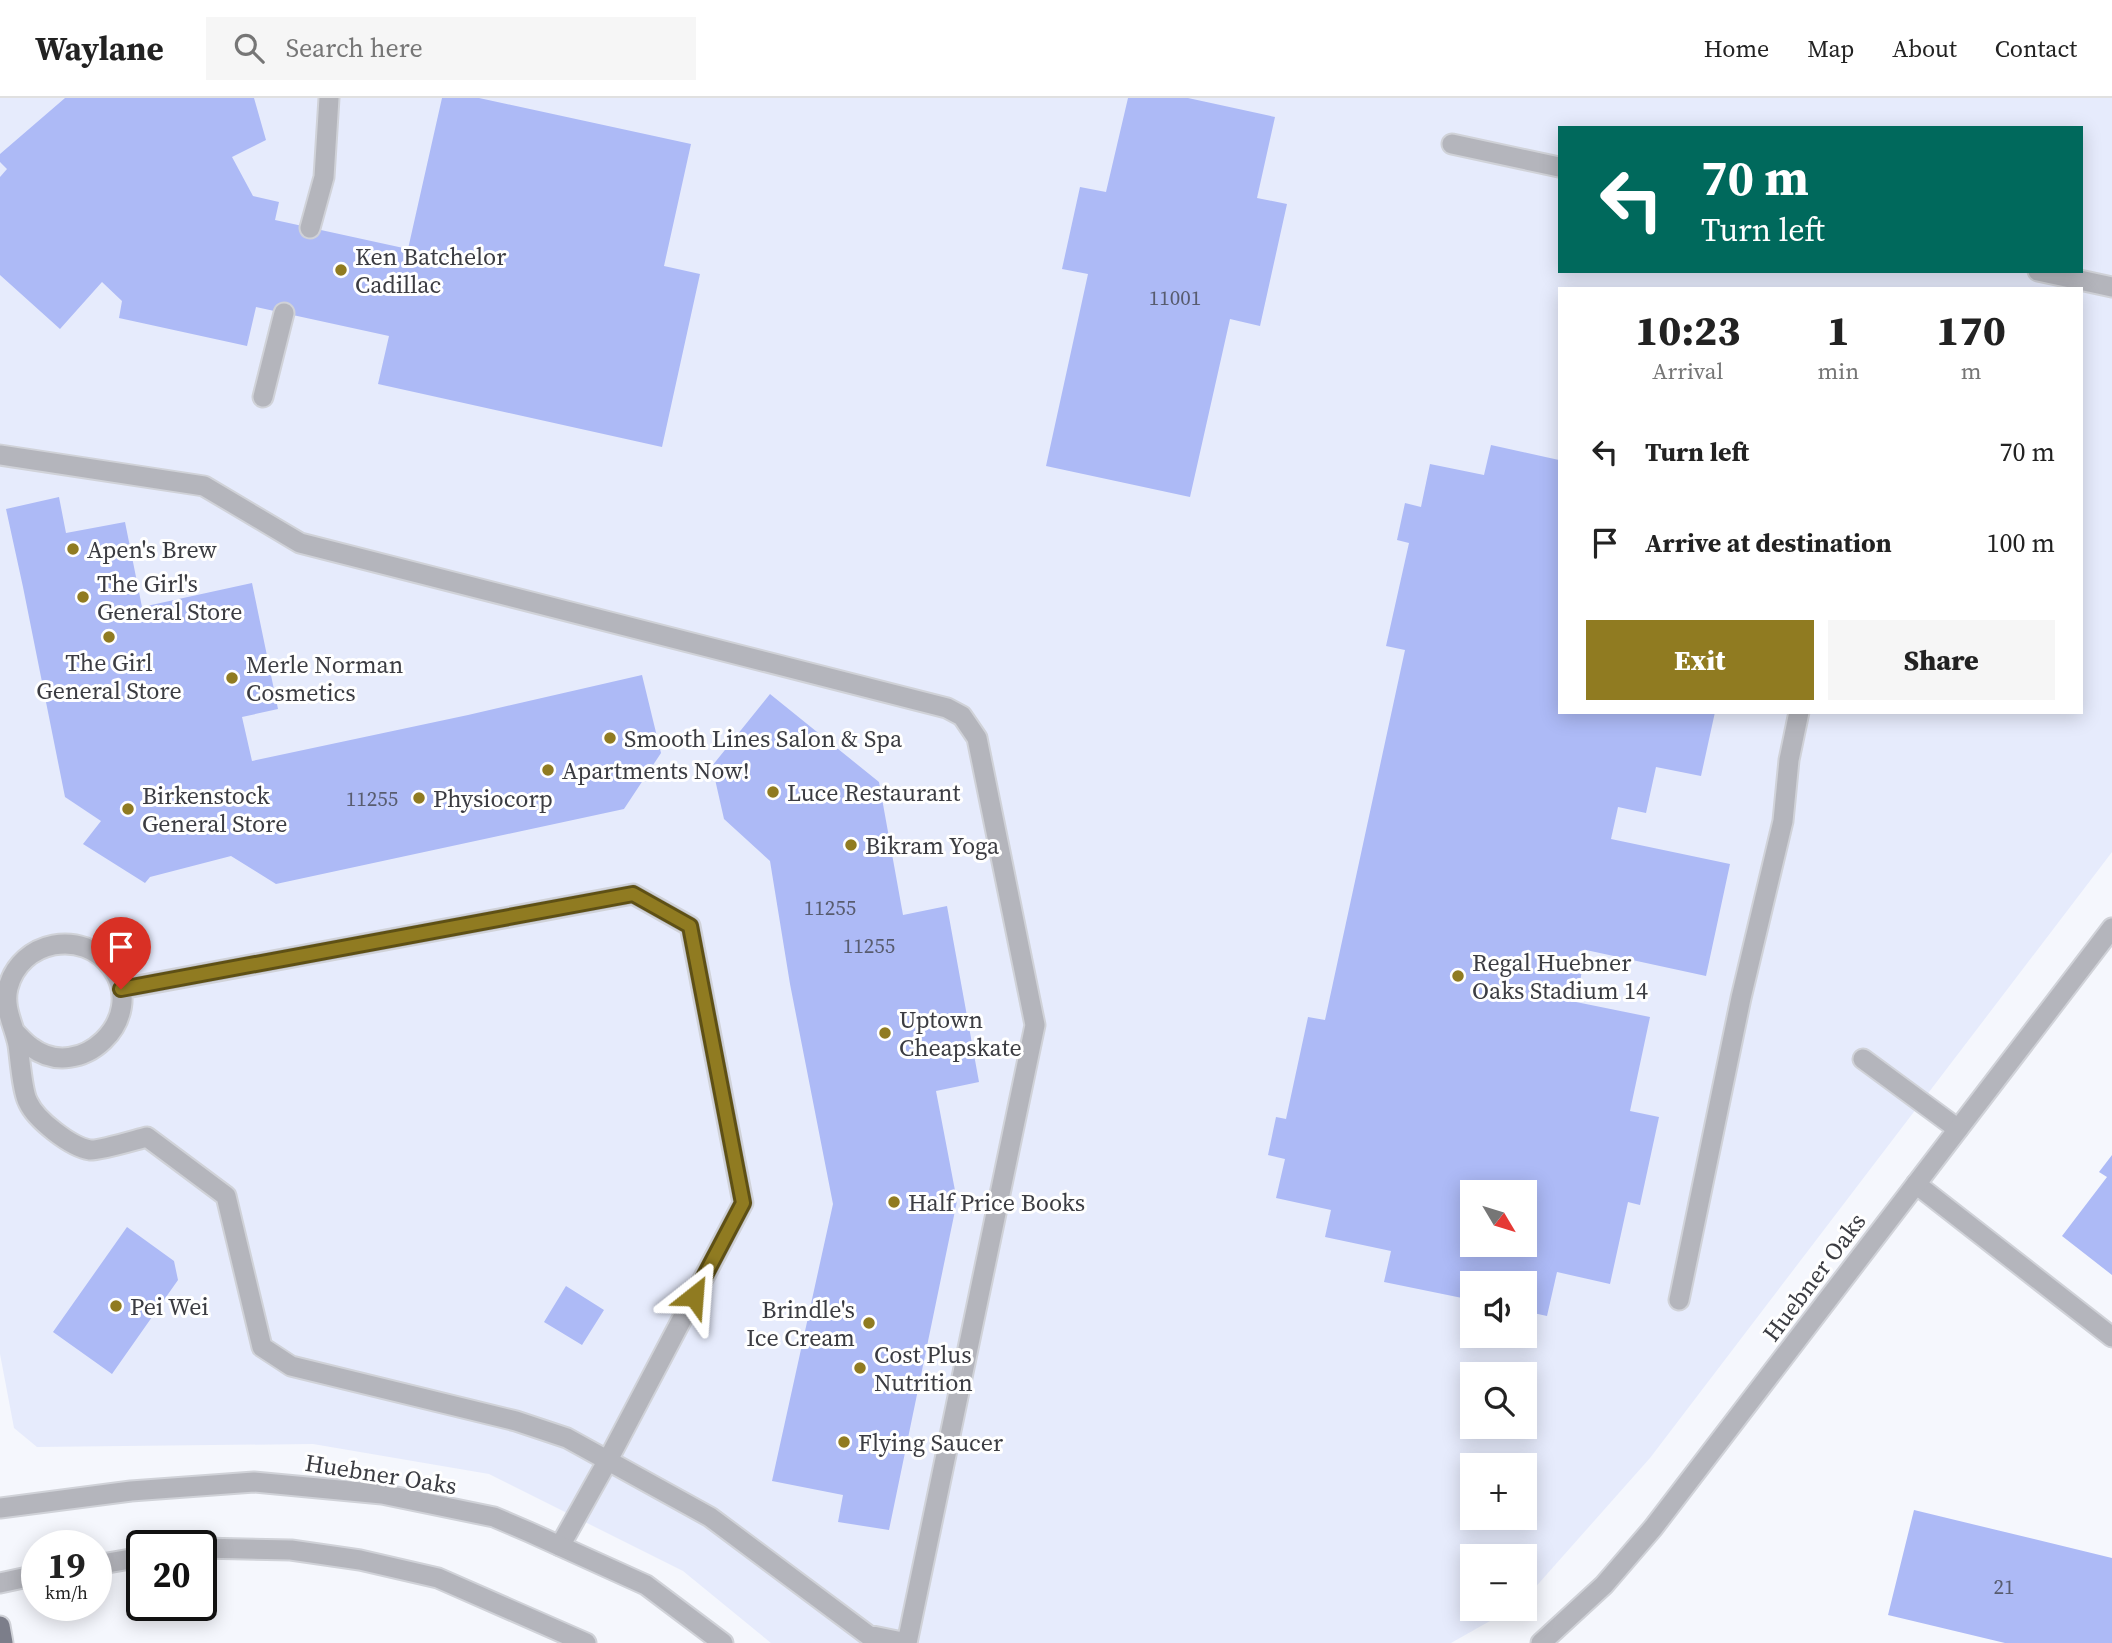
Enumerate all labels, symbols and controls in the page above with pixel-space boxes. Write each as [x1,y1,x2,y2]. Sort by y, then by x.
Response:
search box [206,17,696,80]
text: Waylane [35,26,164,71]
icon: search [230,29,268,67]
text: Search here [286,30,423,66]
text: Home [1704,32,1769,65]
text: Map [1807,32,1854,65]
text: About [1892,32,1957,65]
text: Contact [1995,32,2077,65]
text: 70 m [1701,144,1809,211]
icon: left [1586,154,1677,245]
text: Turn left [1701,208,1825,252]
place label: Ken Batchelor Cadillac [355,240,506,301]
marker: Ken Batchelor Cadillac [333,262,349,278]
house number: 11001 [1149,283,1201,312]
text: 10:23 [1635,301,1740,359]
text: 1 [1827,301,1850,359]
text: 170 [1936,301,2006,359]
text: Arrival [1652,355,1723,387]
text: min [1818,355,1859,387]
text: m [1961,355,1981,387]
icon: left [1586,433,1624,471]
text: Turn left [1645,434,1749,470]
text: 70 m [2000,434,2055,470]
icon: arrive [1586,524,1624,562]
text: Arrive at destination [1645,525,1892,561]
text: 100 m [1987,525,2055,561]
place label: Apen's Brew [87,533,217,566]
marker: Apen's Brew [65,541,81,557]
place label: The Girl's General Store [97,567,242,628]
marker: The Girl's General Store [75,589,91,605]
button: Exit [1586,620,1814,700]
button: Share [1828,620,2055,700]
marker: The Girl General Store [101,629,117,645]
place label: The Girl General Store [36,646,182,707]
place label: Merle Norman Cosmetics [246,648,403,709]
marker: Merle Norman Cosmetics [224,670,240,686]
place label: Smooth Lines Salon & Spa [624,722,903,755]
marker: Smooth Lines Salon & Spa [602,730,618,746]
place label: Apartments Now! [562,754,750,787]
marker: Apartments Now! [540,762,556,778]
place label: Luce Restaurant [787,776,960,809]
place label: Birkenstock General Store [142,779,287,840]
place label: Physiocorp [433,782,553,815]
house number: 11255 [346,784,398,813]
marker: Luce Restaurant [765,784,781,800]
marker: Physiocorp [411,790,427,806]
marker: Birkenstock General Store [120,801,136,817]
place label: Bikram Yoga [865,829,1000,862]
marker: Bikram Yoga [843,837,859,853]
house number: 11255 [804,893,856,922]
pin [91,917,151,989]
icon: arrive [102,928,140,966]
house number: 11255 [843,931,895,960]
place label: Regal Huebner Oaks Stadium 14 [1472,946,1648,1007]
marker: Regal Huebner Oaks Stadium 14 [1450,968,1466,984]
place label: Uptown Cheapskate [899,1003,1022,1064]
marker: Uptown Cheapskate [877,1025,893,1041]
north arrow [1460,1180,1536,1256]
map controls [1460,1180,1537,1621]
place label: Half Price Books [908,1186,1085,1219]
marker: Half Price Books [886,1194,902,1210]
street label: Huebner Oaks [1755,1206,1873,1348]
position arrow [657,1259,731,1333]
button: sound [1460,1271,1537,1348]
place label: Pei Wei [130,1290,209,1323]
place label: Brindle's Ice Cream [746,1293,855,1354]
marker: Pei Wei [108,1298,124,1314]
marker: Brindle's Ice Cream [861,1315,877,1331]
place label: Cost Plus Nutrition [874,1338,973,1399]
marker: Cost Plus Nutrition [852,1360,868,1376]
button: search [1460,1362,1537,1439]
place label: Flying Saucer [858,1426,1003,1459]
marker: Flying Saucer [836,1434,852,1450]
street label: Huebner Oaks [303,1446,459,1502]
button: + [1460,1453,1537,1530]
speed limit sign: 20 [126,1530,217,1621]
text: 19 [48,1542,85,1590]
button: − [1460,1544,1537,1621]
house number: 21 [1994,1572,2015,1601]
text: km/h [45,1580,88,1605]

